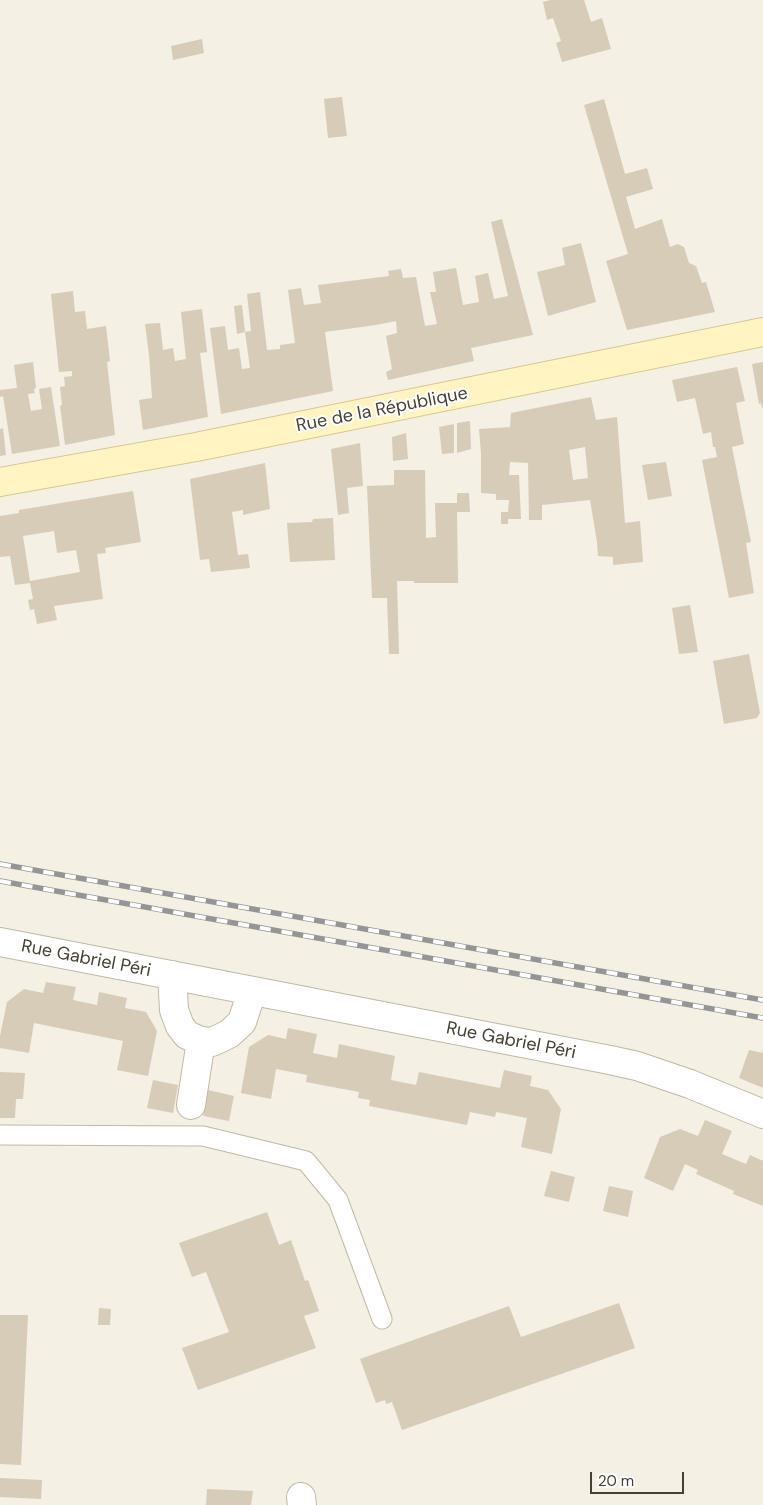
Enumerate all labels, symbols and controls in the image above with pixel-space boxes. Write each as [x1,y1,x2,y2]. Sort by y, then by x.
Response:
street label: Rue de la République [294,383,470,437]
street label: Rue Gabriel Péri [19,936,153,982]
street label: Rue Gabriel Péri [444,1018,578,1064]
scale bar [593,1462,687,1494]
text: 20 m [598,1471,634,1491]

